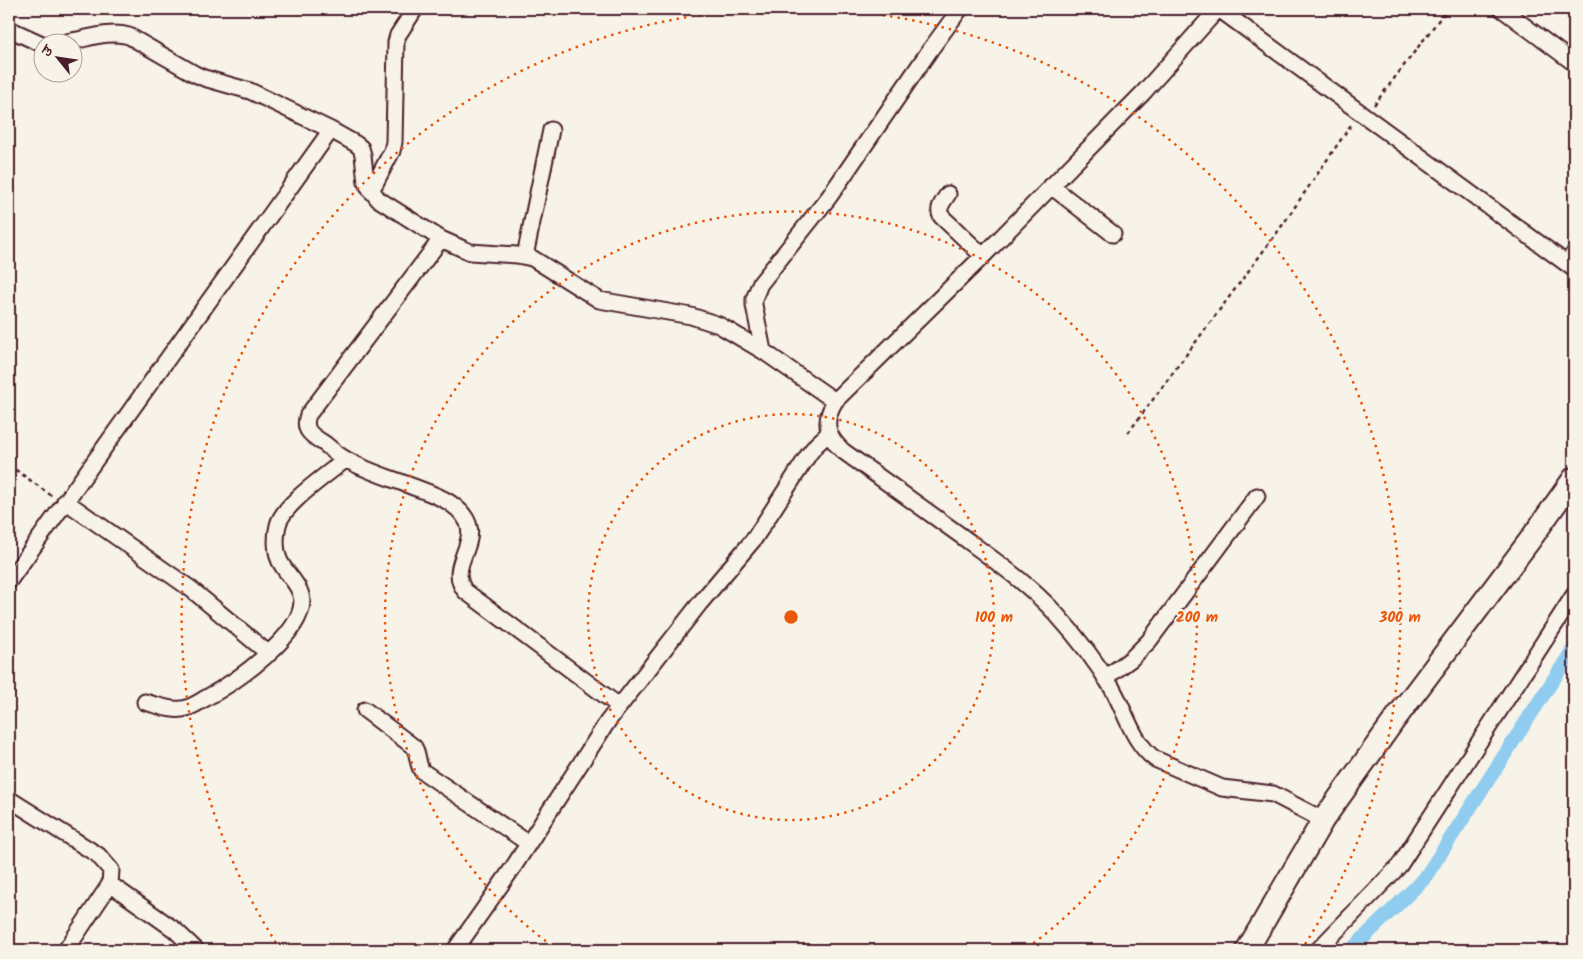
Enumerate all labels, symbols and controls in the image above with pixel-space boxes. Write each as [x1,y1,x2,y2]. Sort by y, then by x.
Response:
north arrow [32,32,82,82]
text: उ [36,40,61,61]
text: 100 m [975,606,1013,630]
text: 200 m [1176,606,1218,630]
text: 300 m [1378,606,1421,630]
centre of rings [782,608,800,626]

